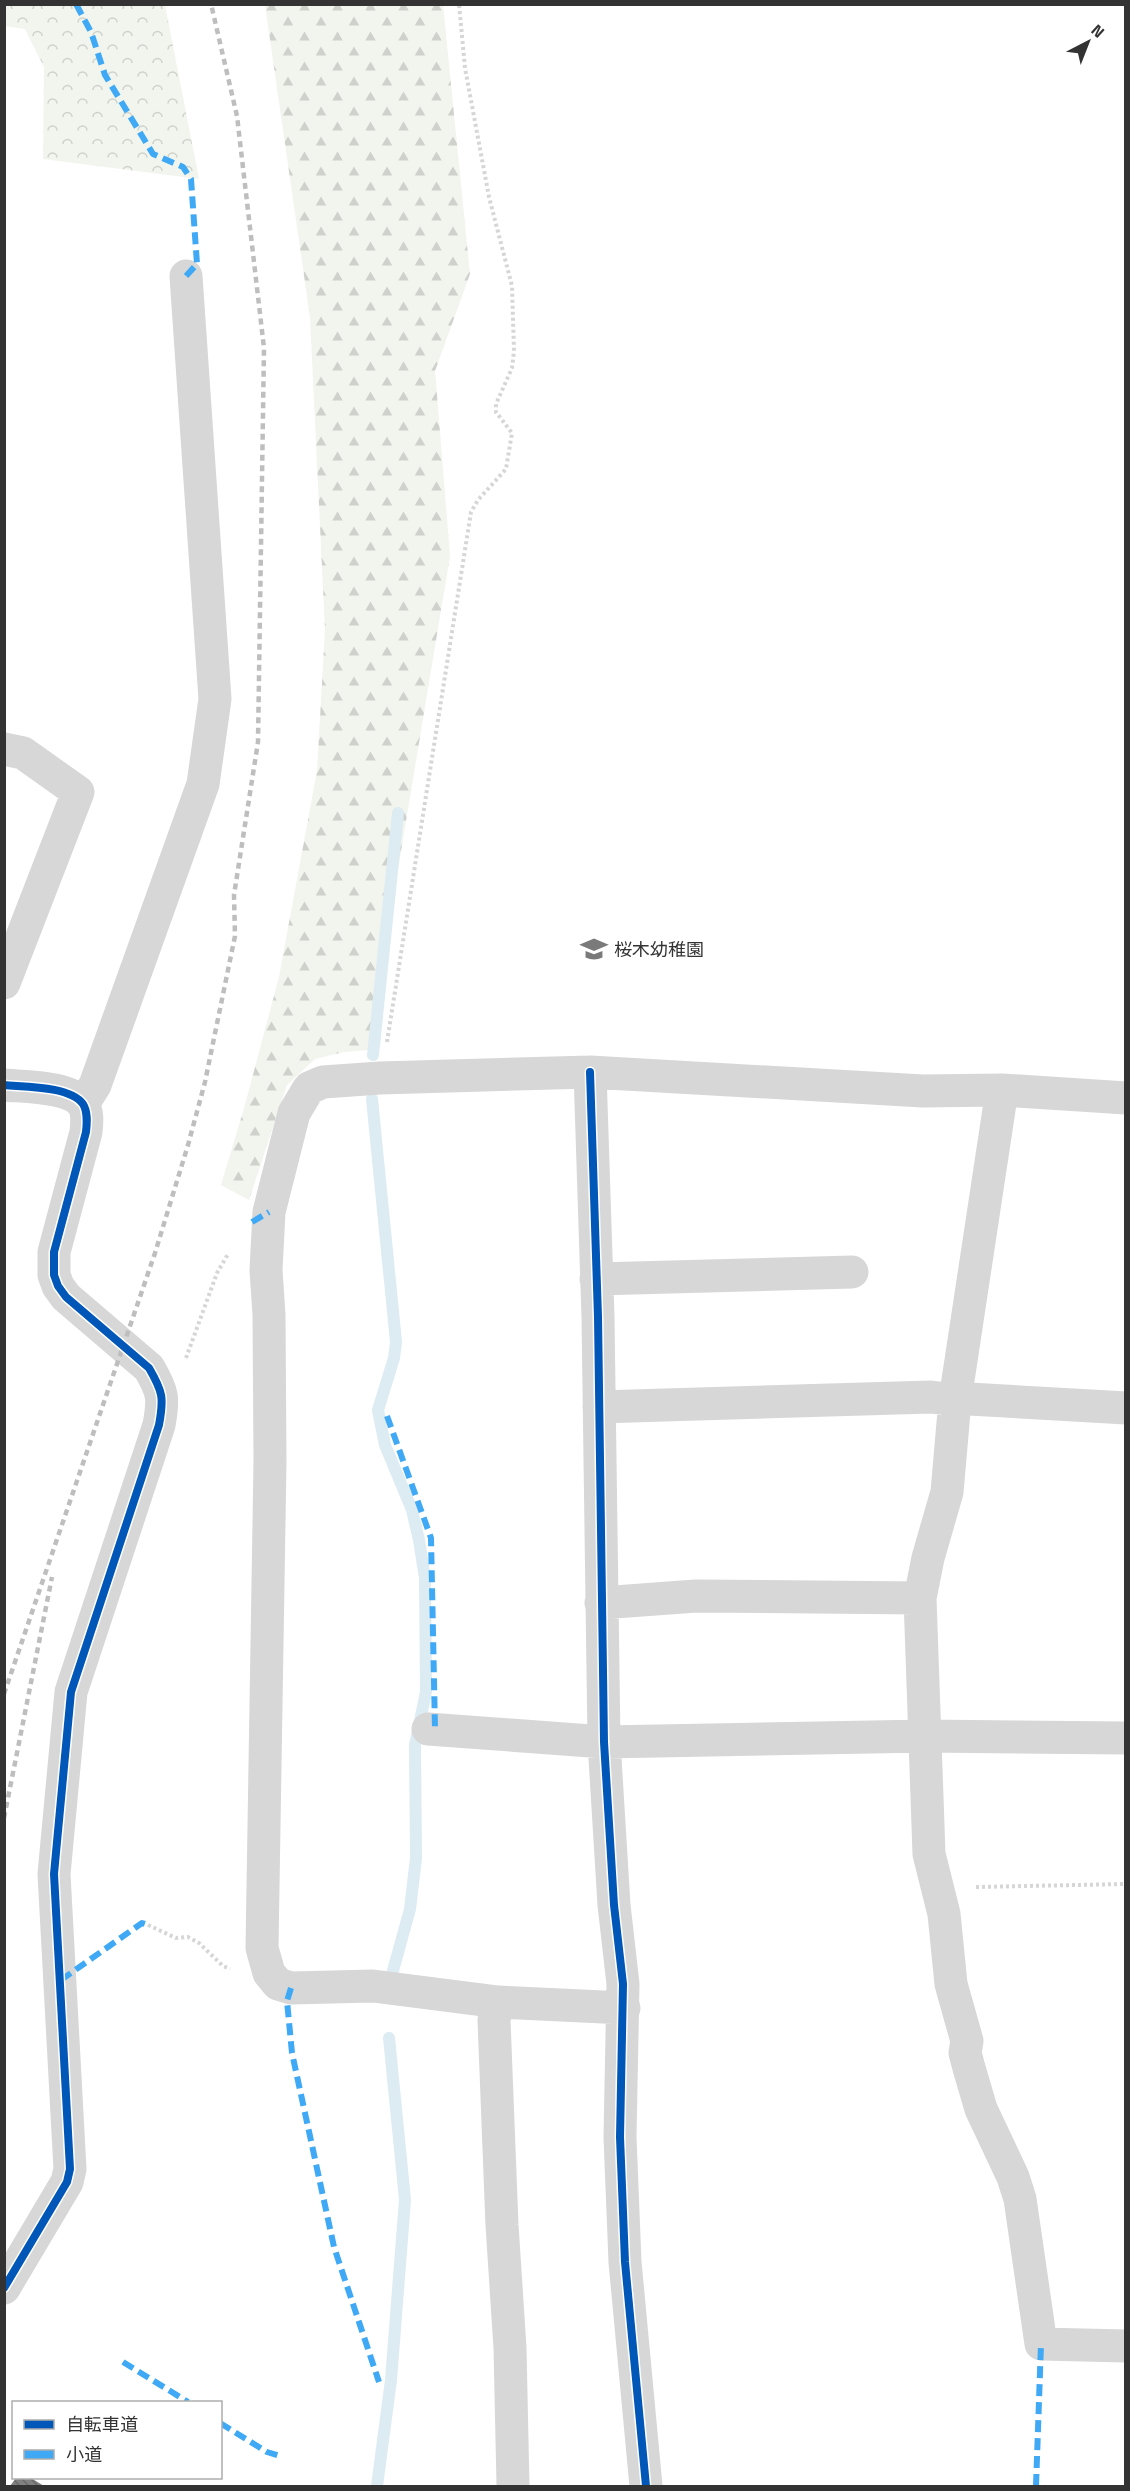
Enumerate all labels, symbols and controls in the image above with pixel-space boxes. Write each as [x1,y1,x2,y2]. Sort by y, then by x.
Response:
north arrow [1058,12,1118,72]
text: N [1086,18,1110,43]
school or university icon: 桜木幼稚園 [579,934,609,964]
place label: 桜木幼稚園 [614,936,704,963]
legend [12,2401,222,2479]
text: 自転車道 [66,2411,138,2438]
text: 小道 [66,2441,102,2468]

